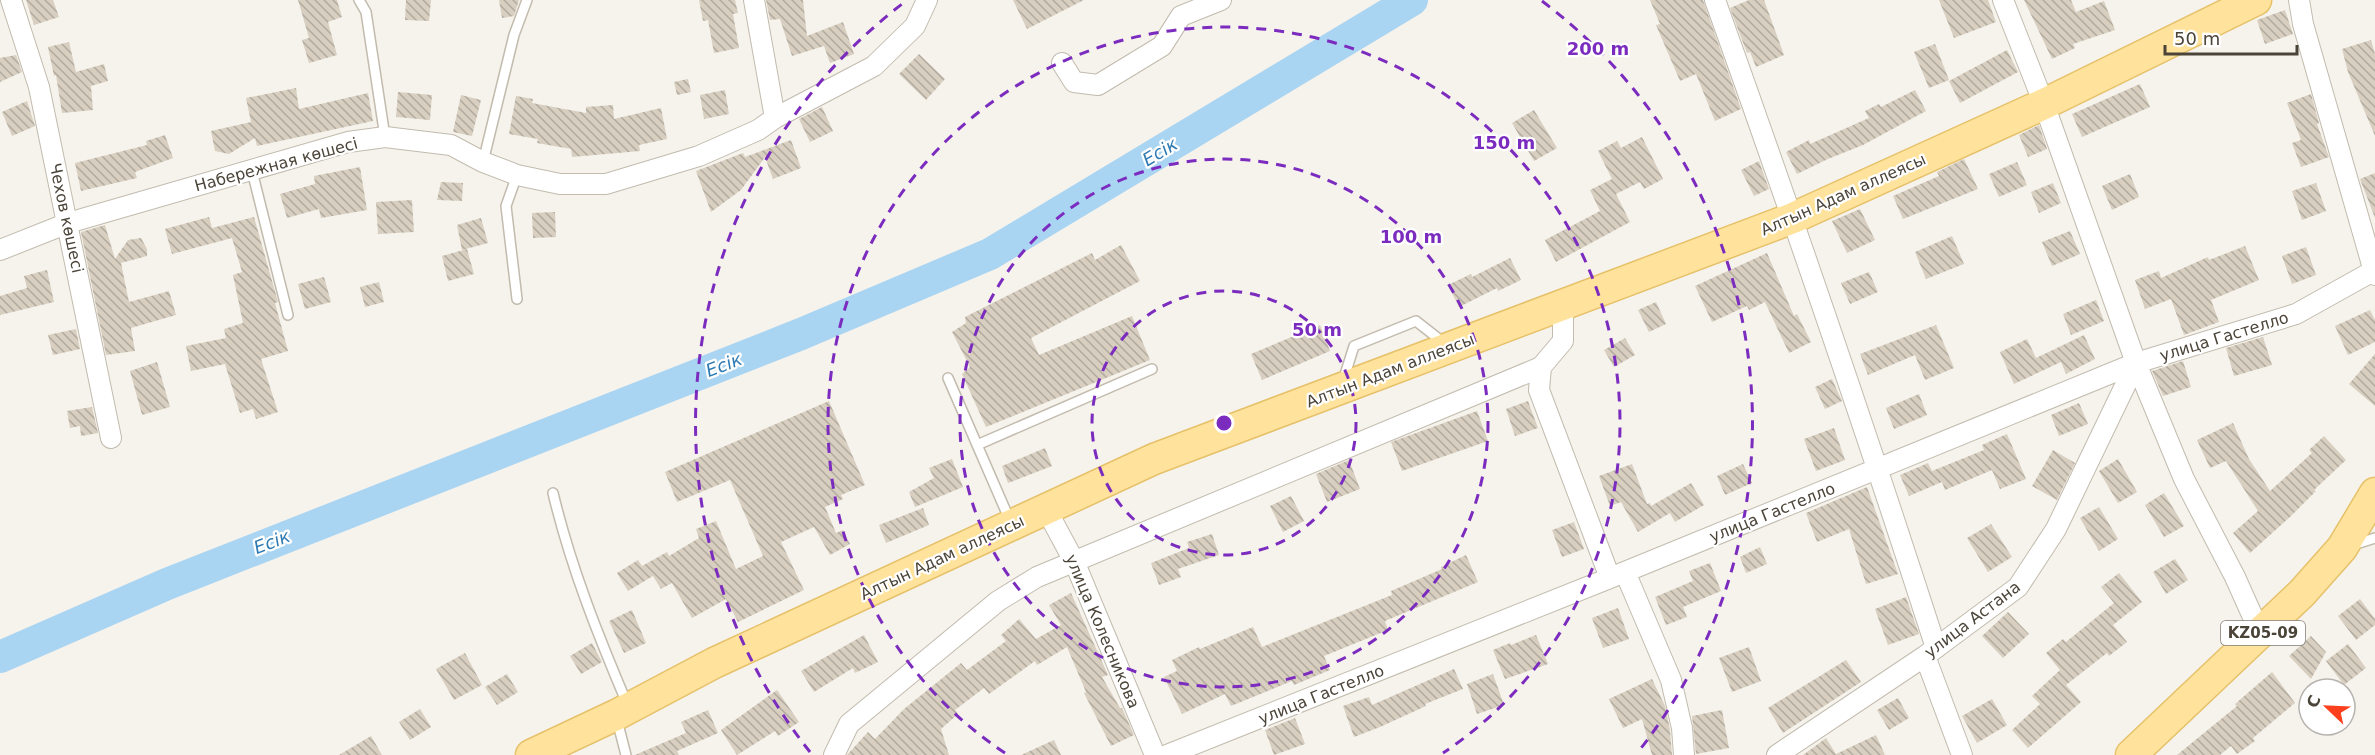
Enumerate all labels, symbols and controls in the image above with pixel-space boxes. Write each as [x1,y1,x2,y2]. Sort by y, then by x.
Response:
scale bar [2165,18,2297,56]
text: 50 m [2174,28,2220,49]
text: 200 m [1567,38,1629,59]
text: 150 m [1473,132,1535,153]
water label: Есік [1138,133,1181,170]
street label: Набережная көшесі [192,134,360,195]
street label: Алтын Адам аллеясы [1758,149,1929,239]
street label: Чехов көшесі [46,161,87,275]
text: 100 m [1380,226,1442,247]
street label: улица Гастелло [2157,308,2291,365]
text: 50 m [1292,319,1342,340]
street label: Алтын Адам аллеясы [1303,330,1477,411]
water label: Есік [703,348,745,381]
centre of rings [1214,413,1234,433]
street label: улица Гастелло [1707,479,1838,546]
street label: Алтын Адам аллеясы [857,511,1027,604]
water label: Есік [251,525,293,558]
street label: улица Колесникова [1061,551,1144,711]
street label: улица Астана [1921,577,2024,662]
road number: KZ05-09 [2221,621,2305,645]
street label: улица Гастелло [1256,661,1387,728]
north arrow [2297,677,2357,737]
text: С [2303,692,2325,710]

